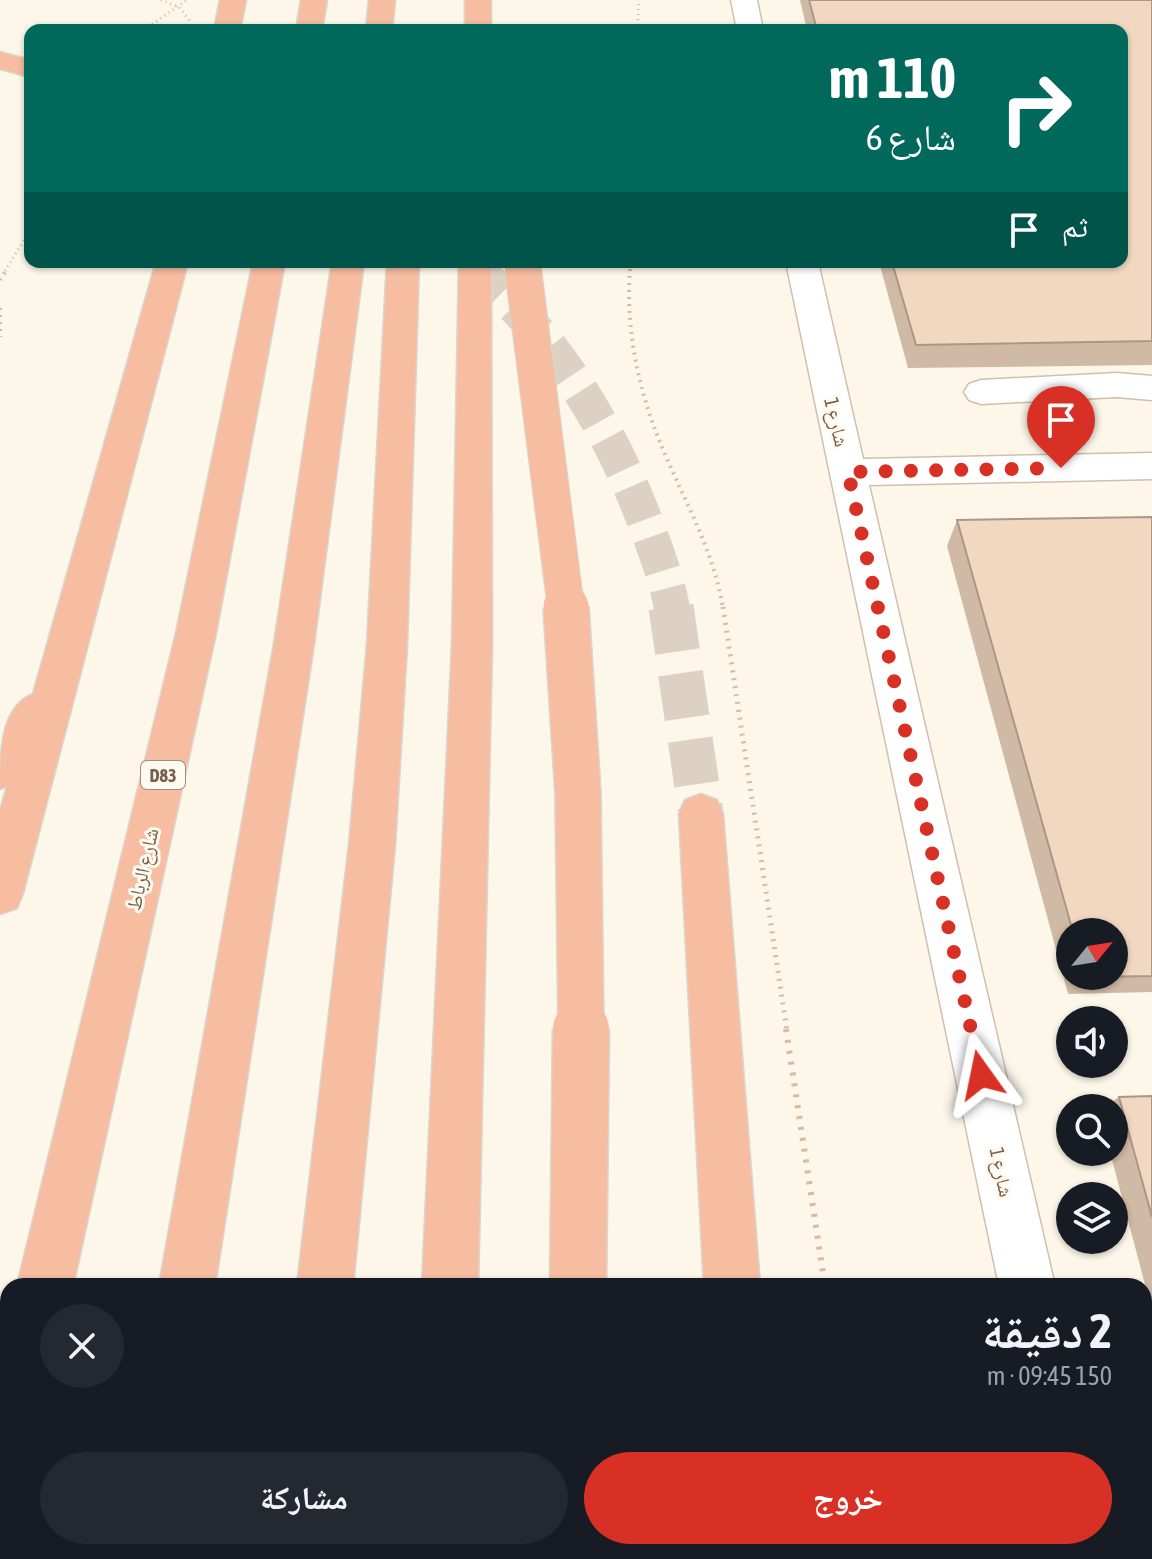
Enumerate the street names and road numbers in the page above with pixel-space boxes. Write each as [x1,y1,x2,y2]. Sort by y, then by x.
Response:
street label: شارع 1 [818,395,854,449]
road number: D83 [141,761,185,789]
street label: شارع الرباط [121,826,165,913]
street label: شارع 1 [984,1145,1018,1199]

